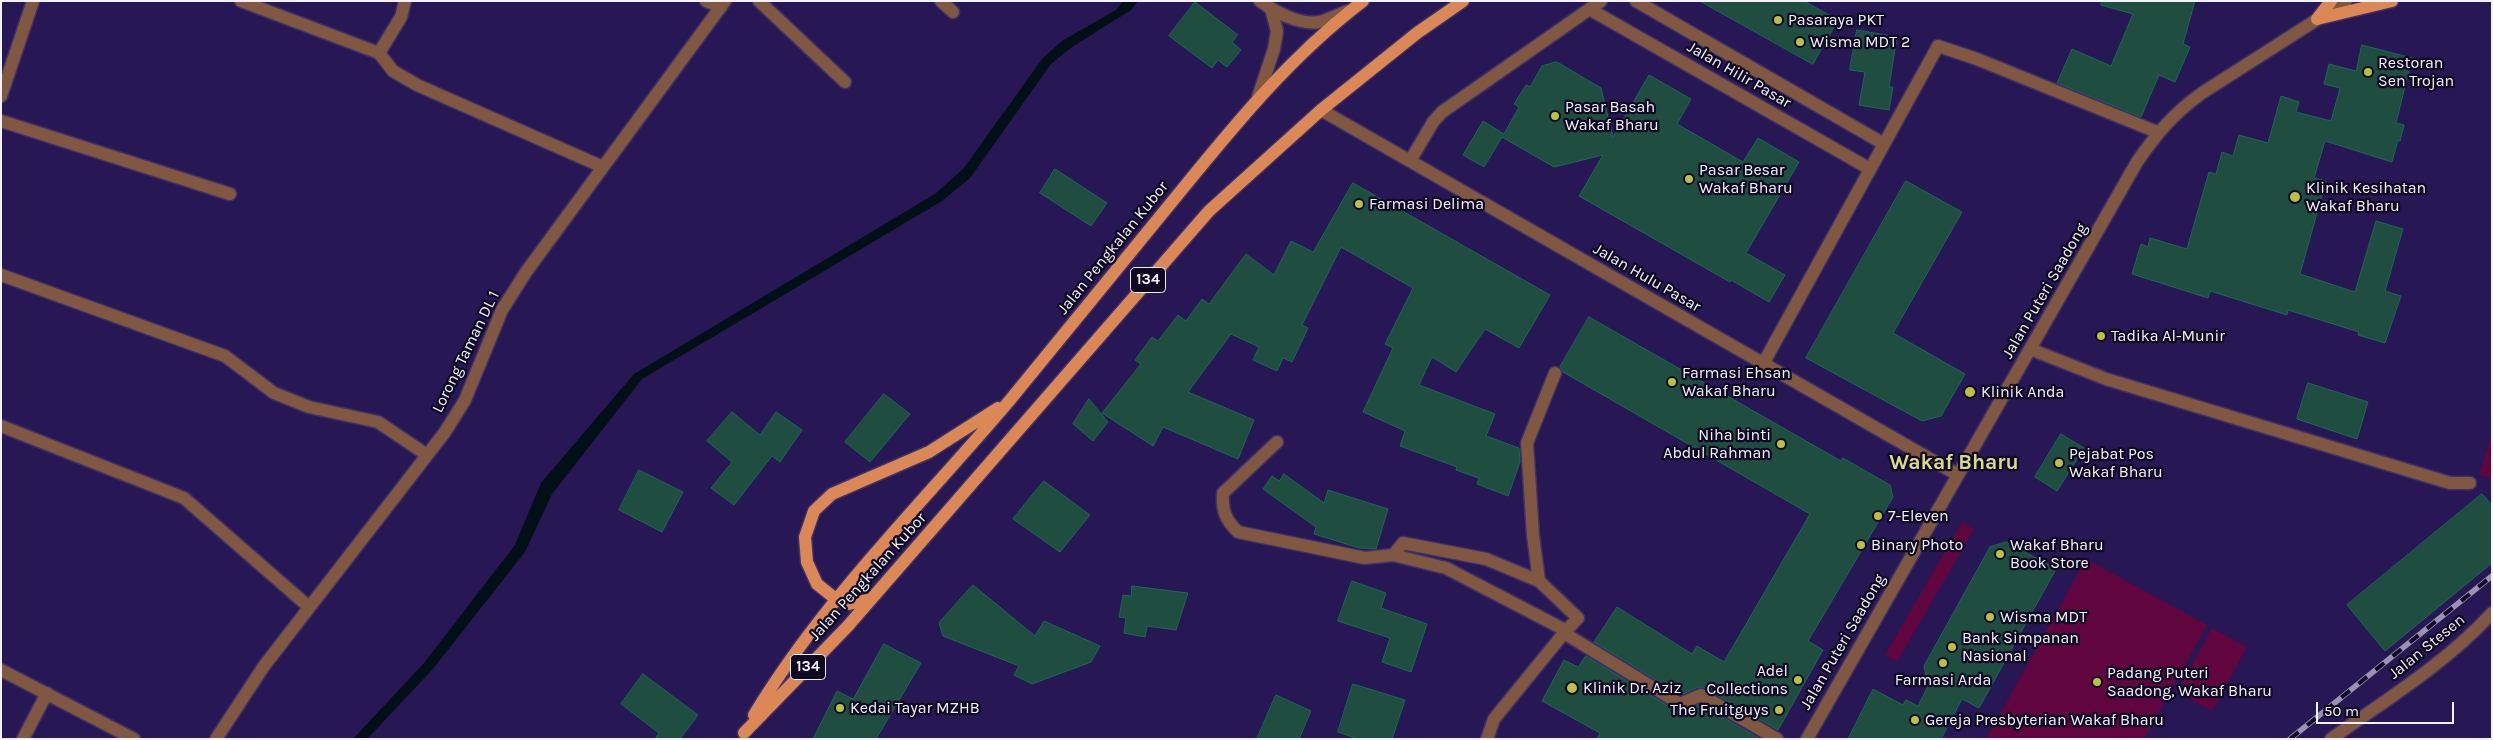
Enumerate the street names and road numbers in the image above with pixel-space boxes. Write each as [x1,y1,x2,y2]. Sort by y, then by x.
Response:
street label: Jalan Hilir Pasar [1684,37,1794,113]
street label: Jalan Pengkalan Kubor [1053,178,1173,318]
street label: Jalan Puteri Saadong [1998,220,2092,362]
street label: Jalan Hulu Pasar [1590,239,1704,317]
road number: 134 [1130,268,1166,292]
street label: Lorong Taman DL 1 [428,288,504,416]
street label: Jalan Pengkalan Kubor [805,509,931,645]
street label: Jalan Puteri Saadong [1796,571,1890,713]
street label: Jalan Stesen [2385,611,2469,683]
road number: 134 [790,654,826,680]

